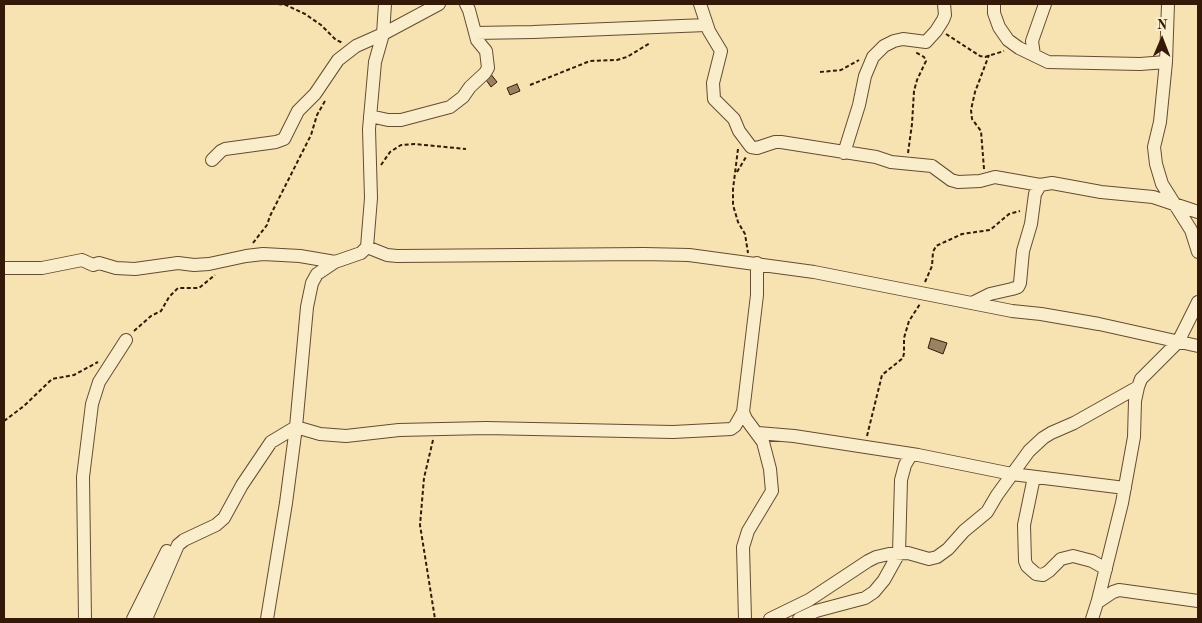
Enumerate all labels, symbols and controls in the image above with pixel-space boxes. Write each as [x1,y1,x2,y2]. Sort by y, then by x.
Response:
north arrow [1137,15,1187,65]
text: N [1157,18,1168,32]

